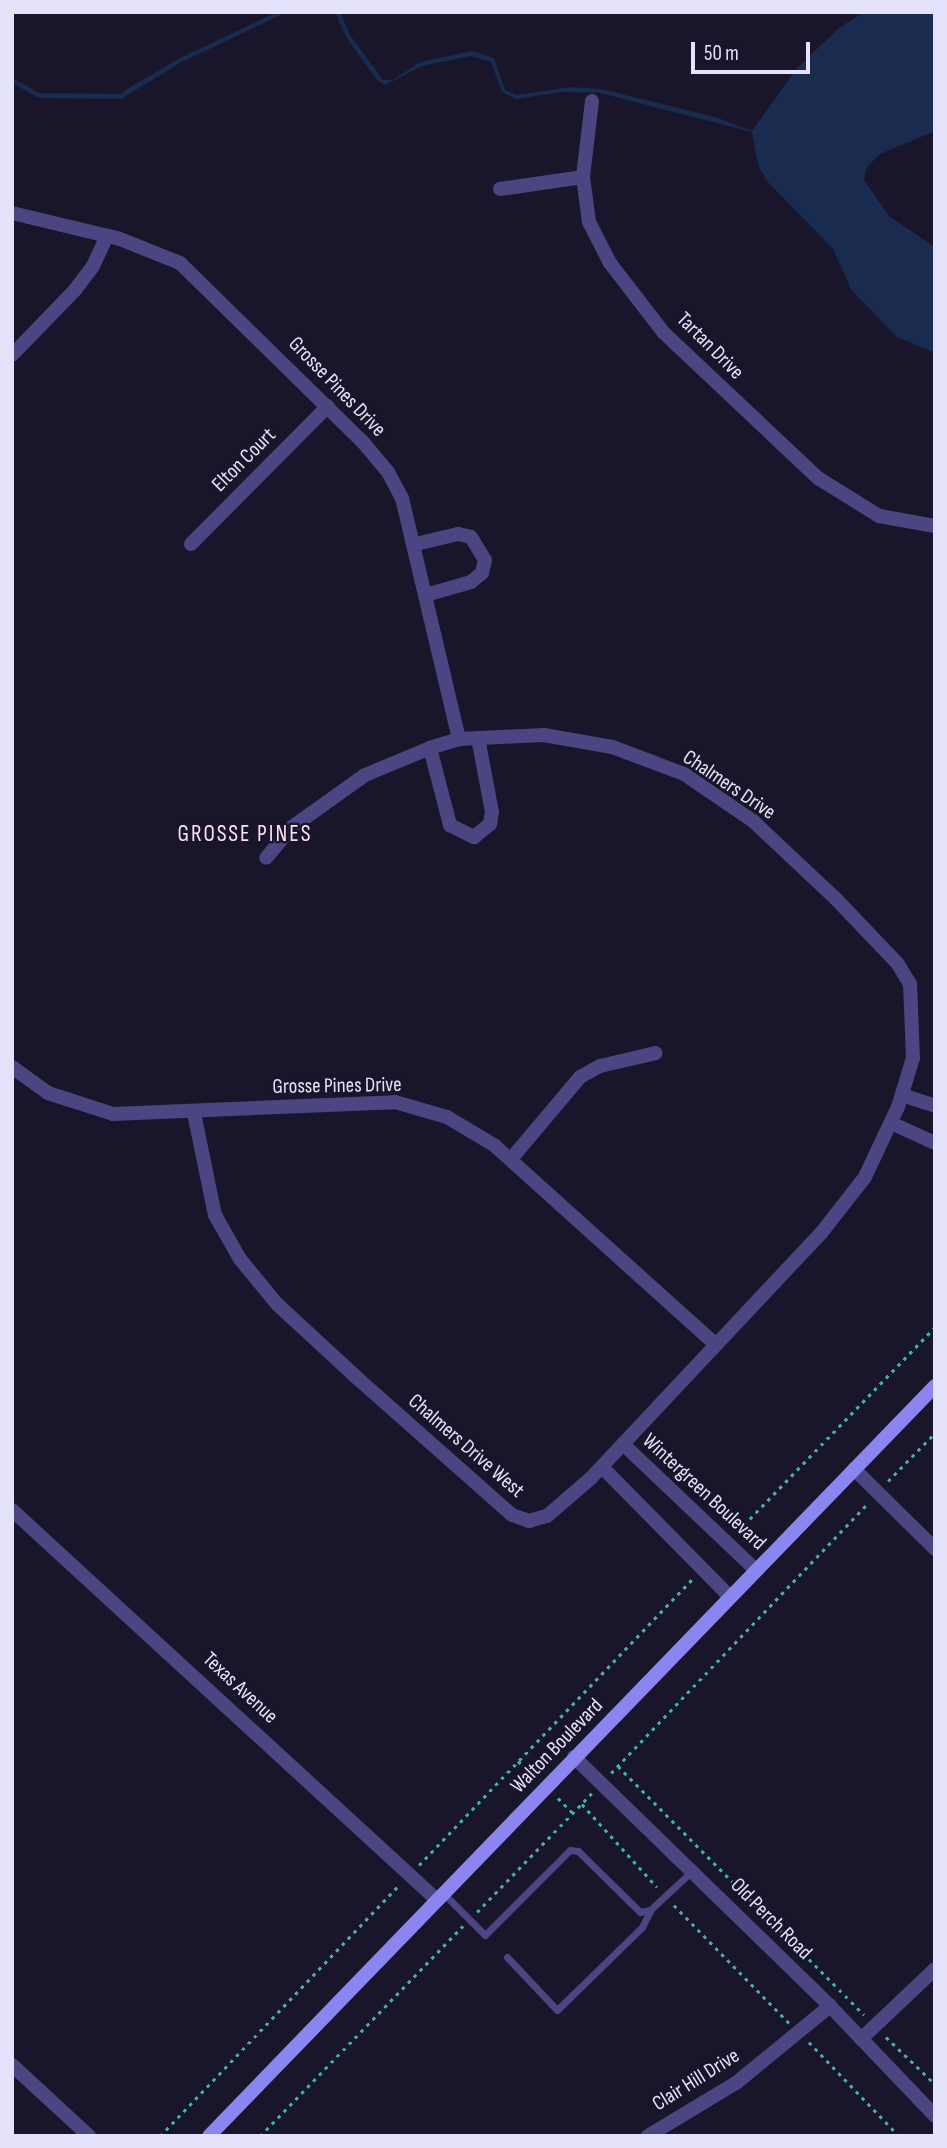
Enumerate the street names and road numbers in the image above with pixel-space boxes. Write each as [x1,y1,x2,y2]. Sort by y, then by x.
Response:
street label: Tartan Drive [671,307,749,385]
street label: Grosse Pines Drive [283,332,391,442]
street label: Elton Court [207,423,281,497]
street label: Chalmers Drive [678,745,780,825]
street label: Grosse Pines Drive [272,1072,402,1100]
street label: Chalmers Drive West [403,1389,529,1503]
street label: Wintergreen Boulevard [637,1428,771,1556]
street label: Texas Avenue [197,1647,283,1729]
street label: Walton Boulevard [506,1693,608,1799]
street label: Old Perch Road [725,1873,817,1965]
street label: Clair Hill Drive [648,2043,744,2117]

